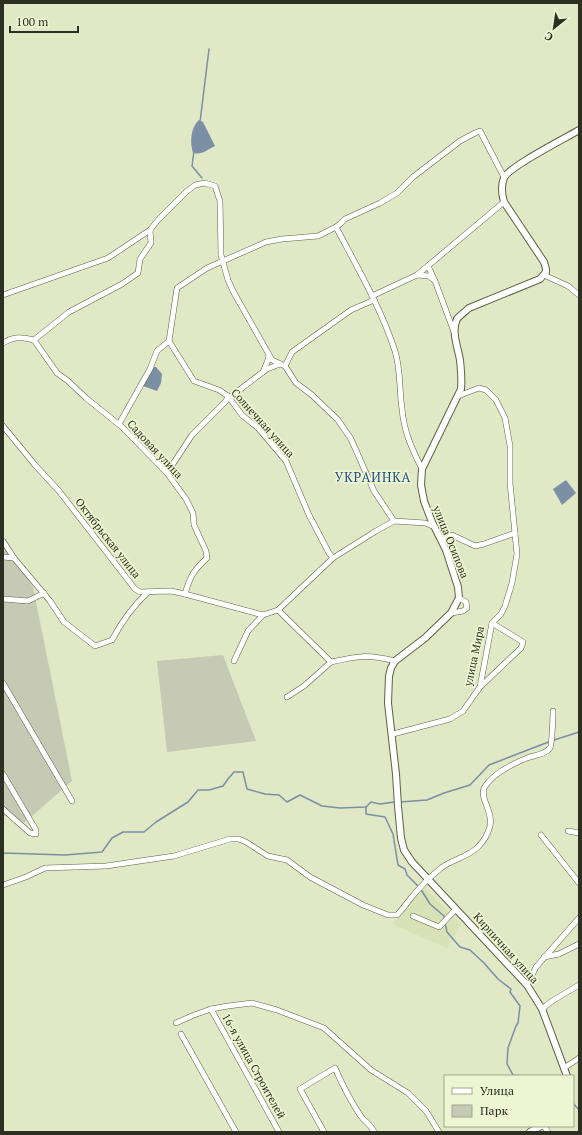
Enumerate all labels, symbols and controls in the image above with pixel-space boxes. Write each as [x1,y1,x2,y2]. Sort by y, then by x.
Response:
scale bar [10,8,78,34]
north arrow [534,8,574,48]
text: 100 m [16,14,49,29]
text: С [542,29,556,45]
street label: Солнечная улица [228,386,298,461]
street label: Садовая улица [124,417,186,482]
district label: УКРАИНКА [335,468,411,486]
street label: Октябрьская улица [72,495,144,581]
street label: улица Осипова [430,503,472,581]
street label: улица Мира [461,624,487,688]
street label: Кирпичная улица [470,910,542,987]
street label: 16-я улица Строителей [219,1011,289,1121]
legend [444,1075,574,1127]
text: Улица [480,1083,514,1098]
text: Парк [480,1103,508,1118]

